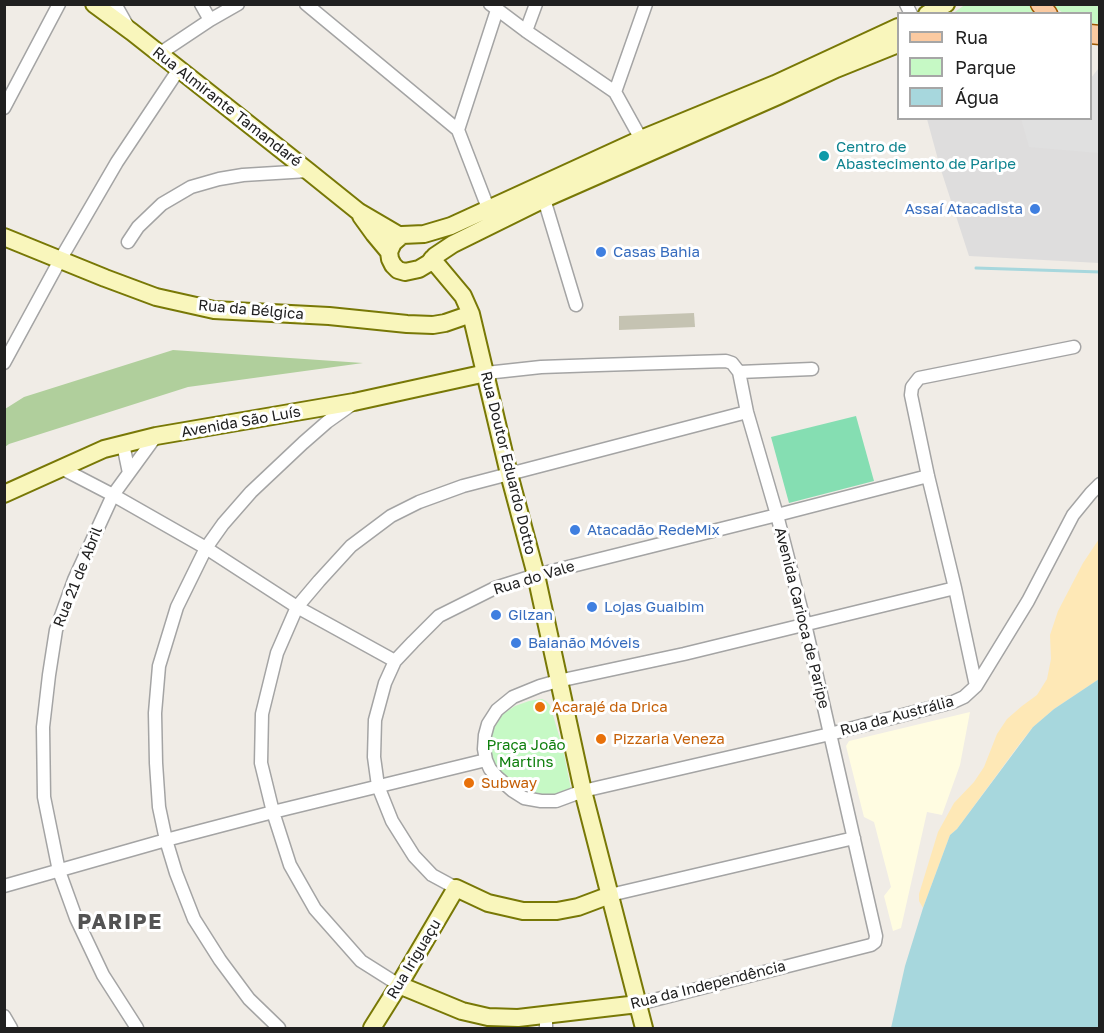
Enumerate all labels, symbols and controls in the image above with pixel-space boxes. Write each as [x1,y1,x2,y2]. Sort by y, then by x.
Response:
legend [897,12,1092,120]
text: Rua [955,26,988,48]
street label: Rua Almirante Tamandaré [149,43,305,171]
text: Parque [955,56,1016,78]
text: Água [955,86,999,108]
place label: Centro de Abastecimento de Paripe [836,138,1016,173]
marker: Centro de Abastecimento de Paripe [817,149,831,163]
place label: Assaí Atacadista [905,200,1023,218]
marker: Assaí Atacadista [1028,202,1042,216]
place label: Casas Bahia [613,243,700,261]
marker: Casas Bahia [594,245,608,259]
street label: Rua da Bélgica [197,296,305,324]
street label: Rua Doutor Eduardo Dotto [477,370,539,556]
street label: Avenida São Luís [180,403,302,441]
place label: Atacadão RedeMix [587,521,720,539]
marker: Atacadão RedeMix [568,523,582,537]
street label: Rua 21 de Abril [50,524,106,630]
street label: Avenida Carioca de Paripe [771,525,833,711]
street label: Rua do Vale [491,557,577,599]
place label: Lojas Guaibim [604,598,704,616]
marker: Lojas Guaibim [585,600,599,614]
place label: Gilzan [508,606,553,624]
marker: Gilzan [489,608,503,622]
place label: Baianão Móveis [528,634,640,652]
marker: Baianão Móveis [509,636,523,650]
street label: Rua da Austrália [838,692,956,740]
place label: Acarajé da Drica [552,698,668,716]
marker: Acarajé da Drica [533,700,547,714]
place label: Pizzaria Veneza [613,730,725,748]
marker: Pizzaria Veneza [594,732,608,746]
park label: Praça João Martins [486,736,566,771]
place label: Subway [481,774,537,792]
marker: Subway [462,776,476,790]
district label: PARIPE [77,909,163,935]
street label: Rua Iriguaçu [383,916,445,1002]
street label: Rua da Independência [628,957,788,1013]

